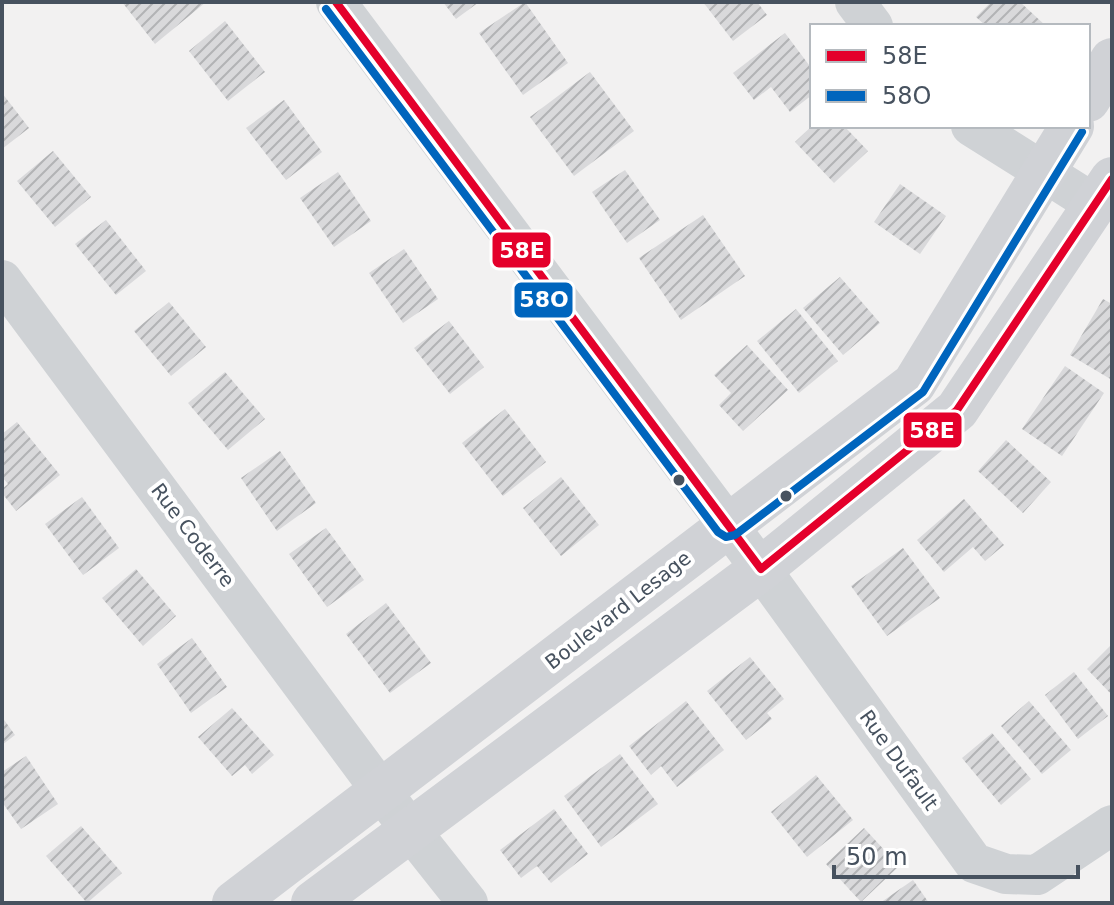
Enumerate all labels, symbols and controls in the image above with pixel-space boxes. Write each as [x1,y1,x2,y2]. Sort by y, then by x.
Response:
legend [810,24,1090,128]
text: 58E [882,42,928,70]
text: 58O [882,82,931,110]
line badge: 58E [491,231,552,269]
text: 58E [499,238,545,263]
line badge: 58O [513,281,574,319]
text: 58O [519,287,569,312]
line badge: 58E [902,411,963,449]
text: 58E [909,418,955,443]
unlabelled marker [671,472,687,488]
street label: Rue Coderre [146,478,240,592]
unlabelled marker [778,488,794,504]
street label: Boulevard Lesage [540,546,696,674]
street label: Rue Dufault [855,705,943,815]
scale bar [834,829,1078,879]
text: 50 m [846,843,908,871]

